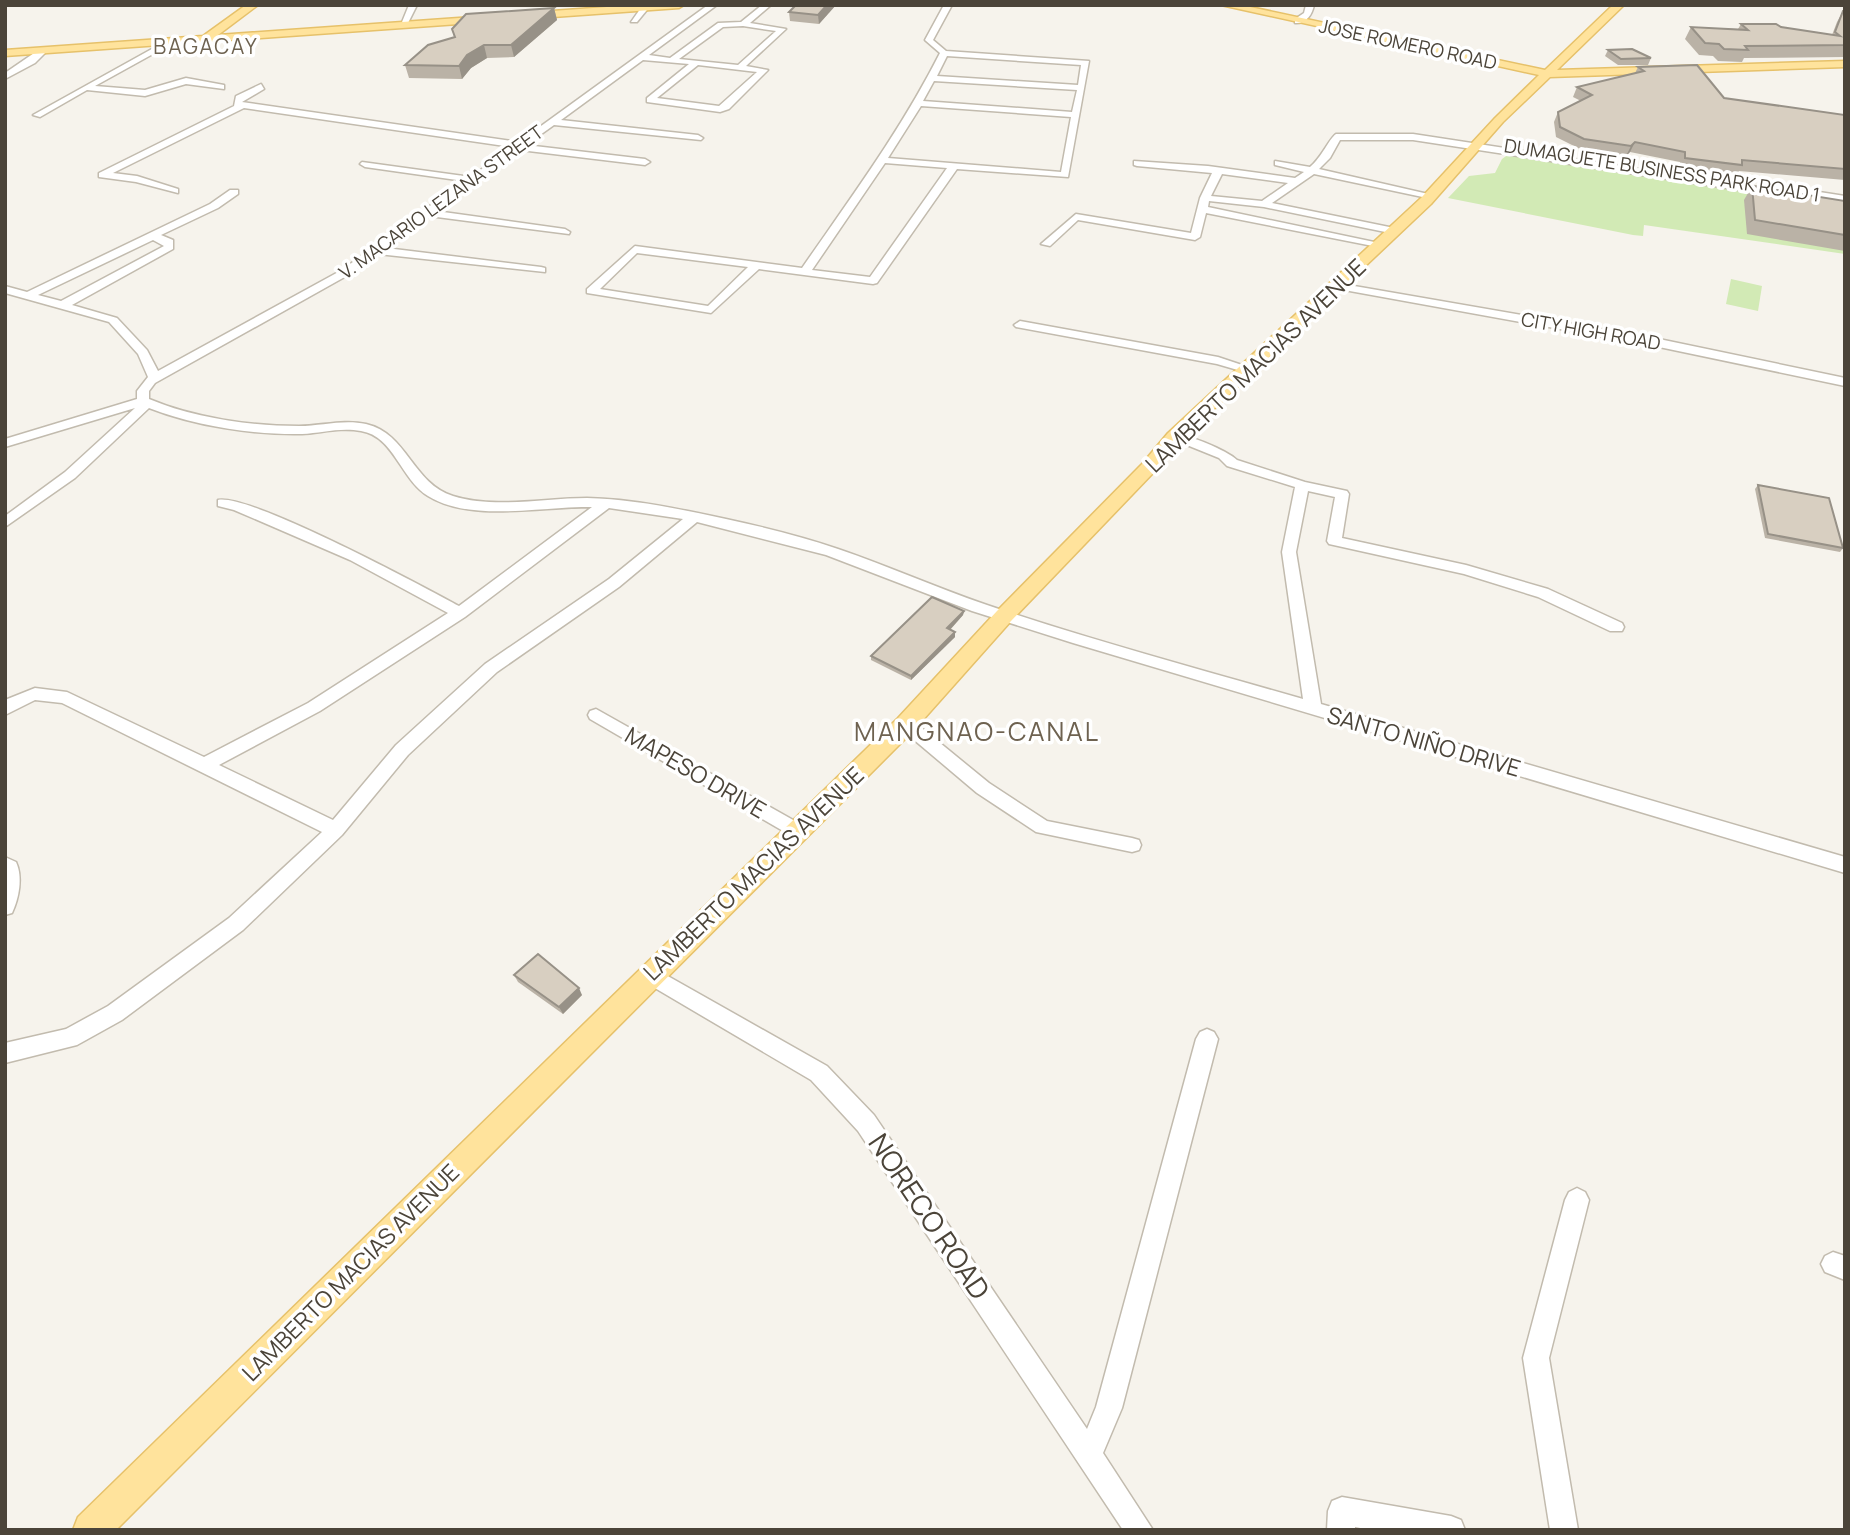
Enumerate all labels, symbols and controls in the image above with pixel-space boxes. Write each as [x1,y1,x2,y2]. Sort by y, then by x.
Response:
street label: JOSE ROMERO ROAD [1317,12,1499,76]
district label: BAGACAY [153,32,259,60]
street label: V. MACARIO LEZANA STREET [333,119,549,285]
street label: DUMAGUETE BUSINESS PARK ROAD 1 [1502,132,1822,208]
street label: LAMBERTO MACIAS AVENUE [1138,251,1372,479]
street label: CITY HIGH ROAD [1519,306,1663,356]
street label: SANTO NIÑO DRIVE [1324,698,1524,784]
district label: MANGNAO-CANAL [854,713,1100,749]
street label: MAPESO DRIVE [620,719,772,825]
street label: LAMBERTO MACIAS AVENUE [636,759,870,987]
street label: NORECO ROAD [861,1126,999,1306]
street label: LAMBERTO MACIAS AVENUE [234,1156,466,1388]

